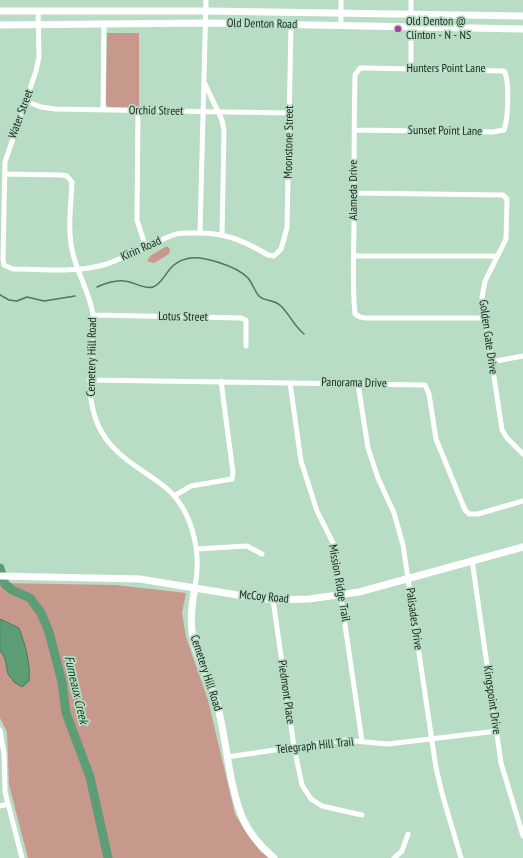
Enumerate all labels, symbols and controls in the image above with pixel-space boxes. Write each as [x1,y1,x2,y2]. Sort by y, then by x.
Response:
place label: Old Denton @ Clinton - N - NS [406,15,471,43]
street label: Old Denton Road [227,16,297,32]
marker: Old Denton @ Clinton - N - NS [393,24,403,34]
street label: Hunters Point Lane [407,62,485,76]
street label: Water Street [5,87,37,141]
street label: Orchid Street [129,103,183,119]
street label: Moonstone Street [281,105,297,179]
street label: Sunset Point Lane [408,123,482,139]
street label: Alameda Drive [347,160,361,220]
street label: Kirin Road [119,234,163,264]
street label: Golden Gate Drive [476,299,500,375]
street label: Lotus Street [158,309,208,325]
street label: Cemetery Hill Road [84,317,100,397]
street label: Panorama Drive [321,375,387,391]
street label: Mission Ridge Trail [325,543,353,623]
street label: Palisades Drive [403,587,425,651]
street label: McCoy Road [239,588,289,606]
street label: Cemetery Hill Road [187,633,225,713]
water label: Furneaux Creek [61,654,91,726]
street label: Piedmont Place [274,659,298,725]
street label: Kingspoint Drive [480,665,504,735]
street label: Telegraph Hill Trail [275,735,355,757]

